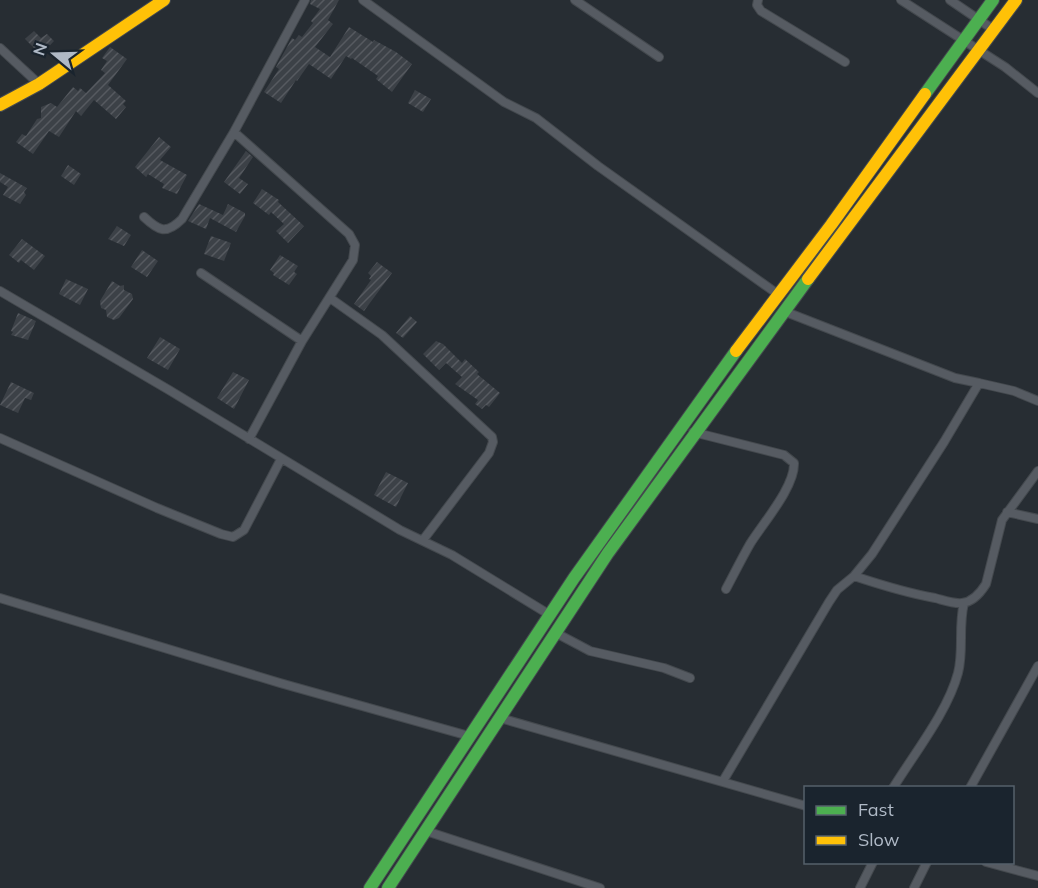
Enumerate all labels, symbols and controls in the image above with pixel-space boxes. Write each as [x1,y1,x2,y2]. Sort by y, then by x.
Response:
north arrow [24,24,84,84]
text: N [28,40,51,58]
legend [804,786,1014,864]
text: Fast [858,798,894,821]
text: Slow [858,828,900,851]

